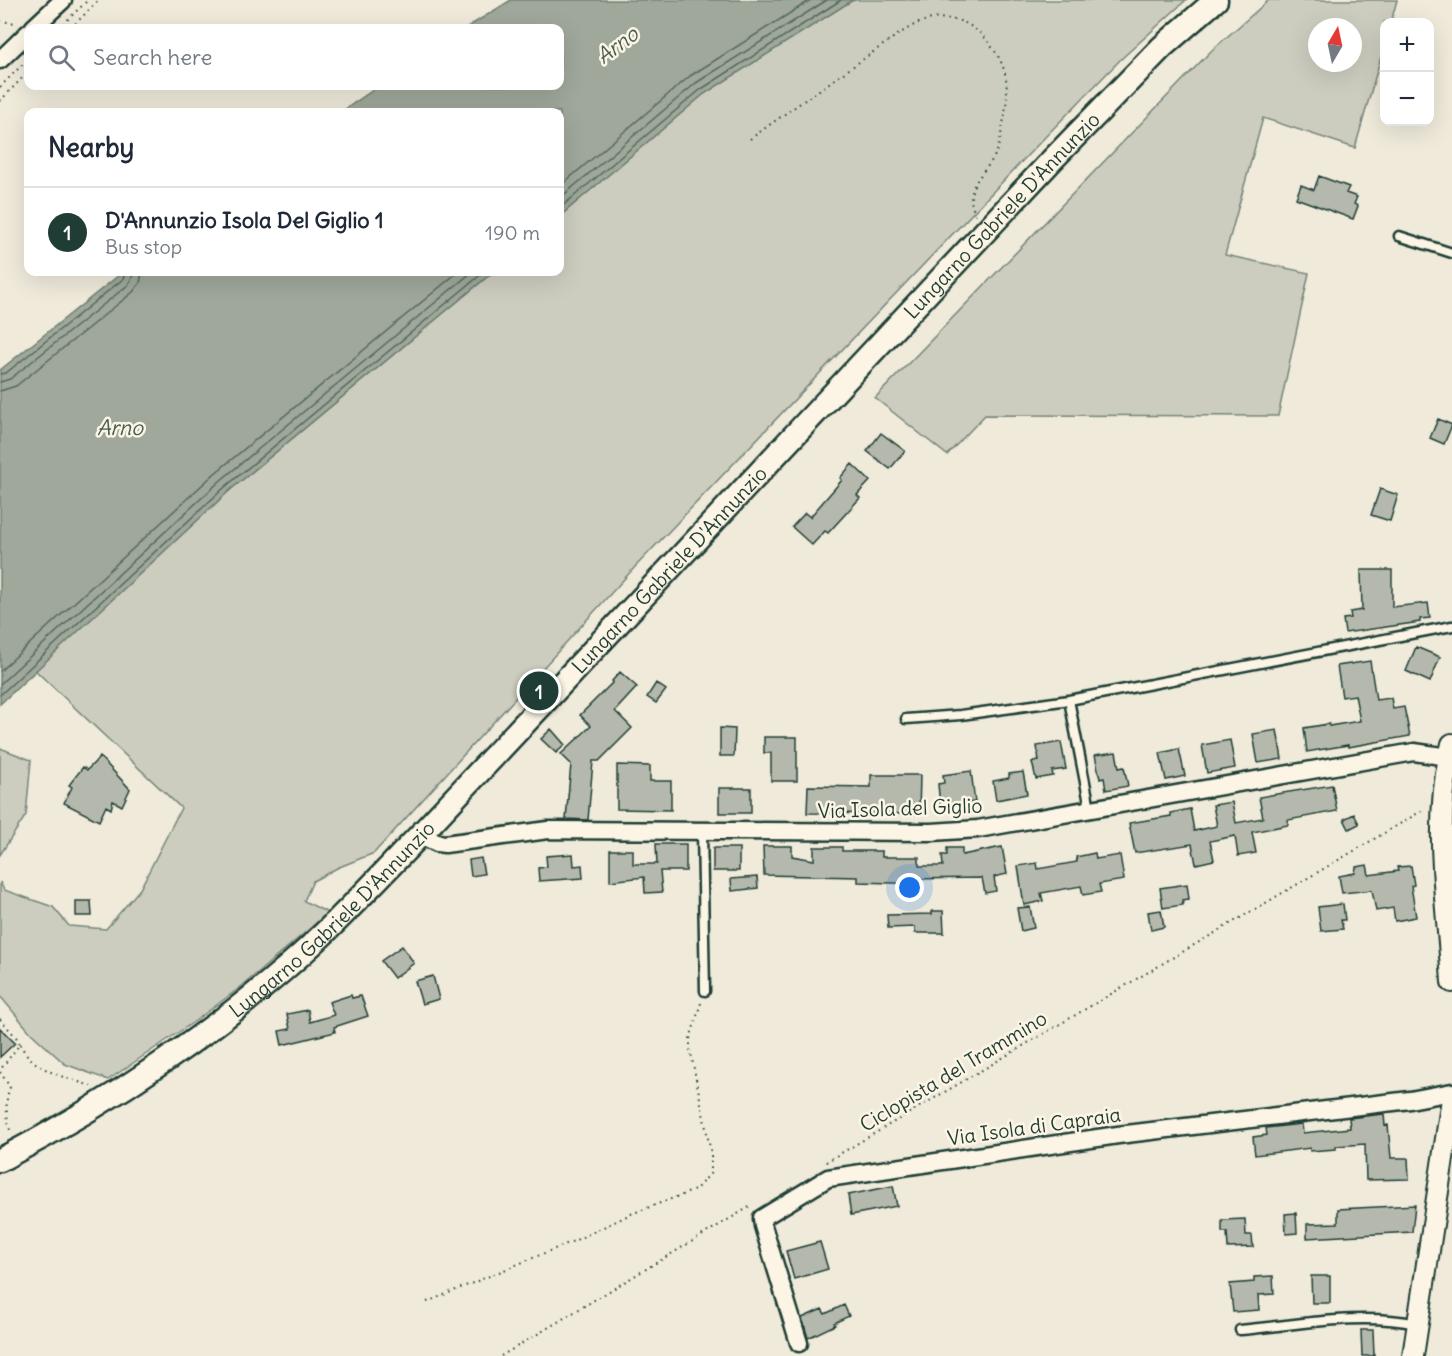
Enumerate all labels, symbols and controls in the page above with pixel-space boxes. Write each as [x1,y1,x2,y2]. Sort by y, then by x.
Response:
north arrow [1308,18,1362,72]
map controls [1380,18,1434,126]
button: + [1380,18,1434,72]
water label: Arno [591,20,644,70]
search box [24,24,564,90]
icon: search [45,41,78,74]
text: Search here [93,43,212,71]
button: − [1380,72,1434,126]
street label: Lungarno Gabriele D'Annunzio [898,106,1105,323]
text: Nearby [48,131,134,164]
text: D'Annunzio Isola Del Giglio 1 [105,206,384,234]
text: 1 [64,220,71,245]
text: 190 m [485,220,540,245]
text: Bus stop [105,234,182,259]
water label: Arno [97,414,144,441]
street label: Lungarno Gabriele D'Annunzio [566,461,772,678]
pin: 1 [520,668,558,714]
street label: Via Isola del Giglio [817,793,983,823]
street label: Lungarno Gabriele D'Annunzio [224,815,440,1022]
your location [895,873,924,902]
street label: Ciclopista del Trammino [855,1005,1051,1137]
street label: Via Isola di Capraia [946,1101,1122,1151]

